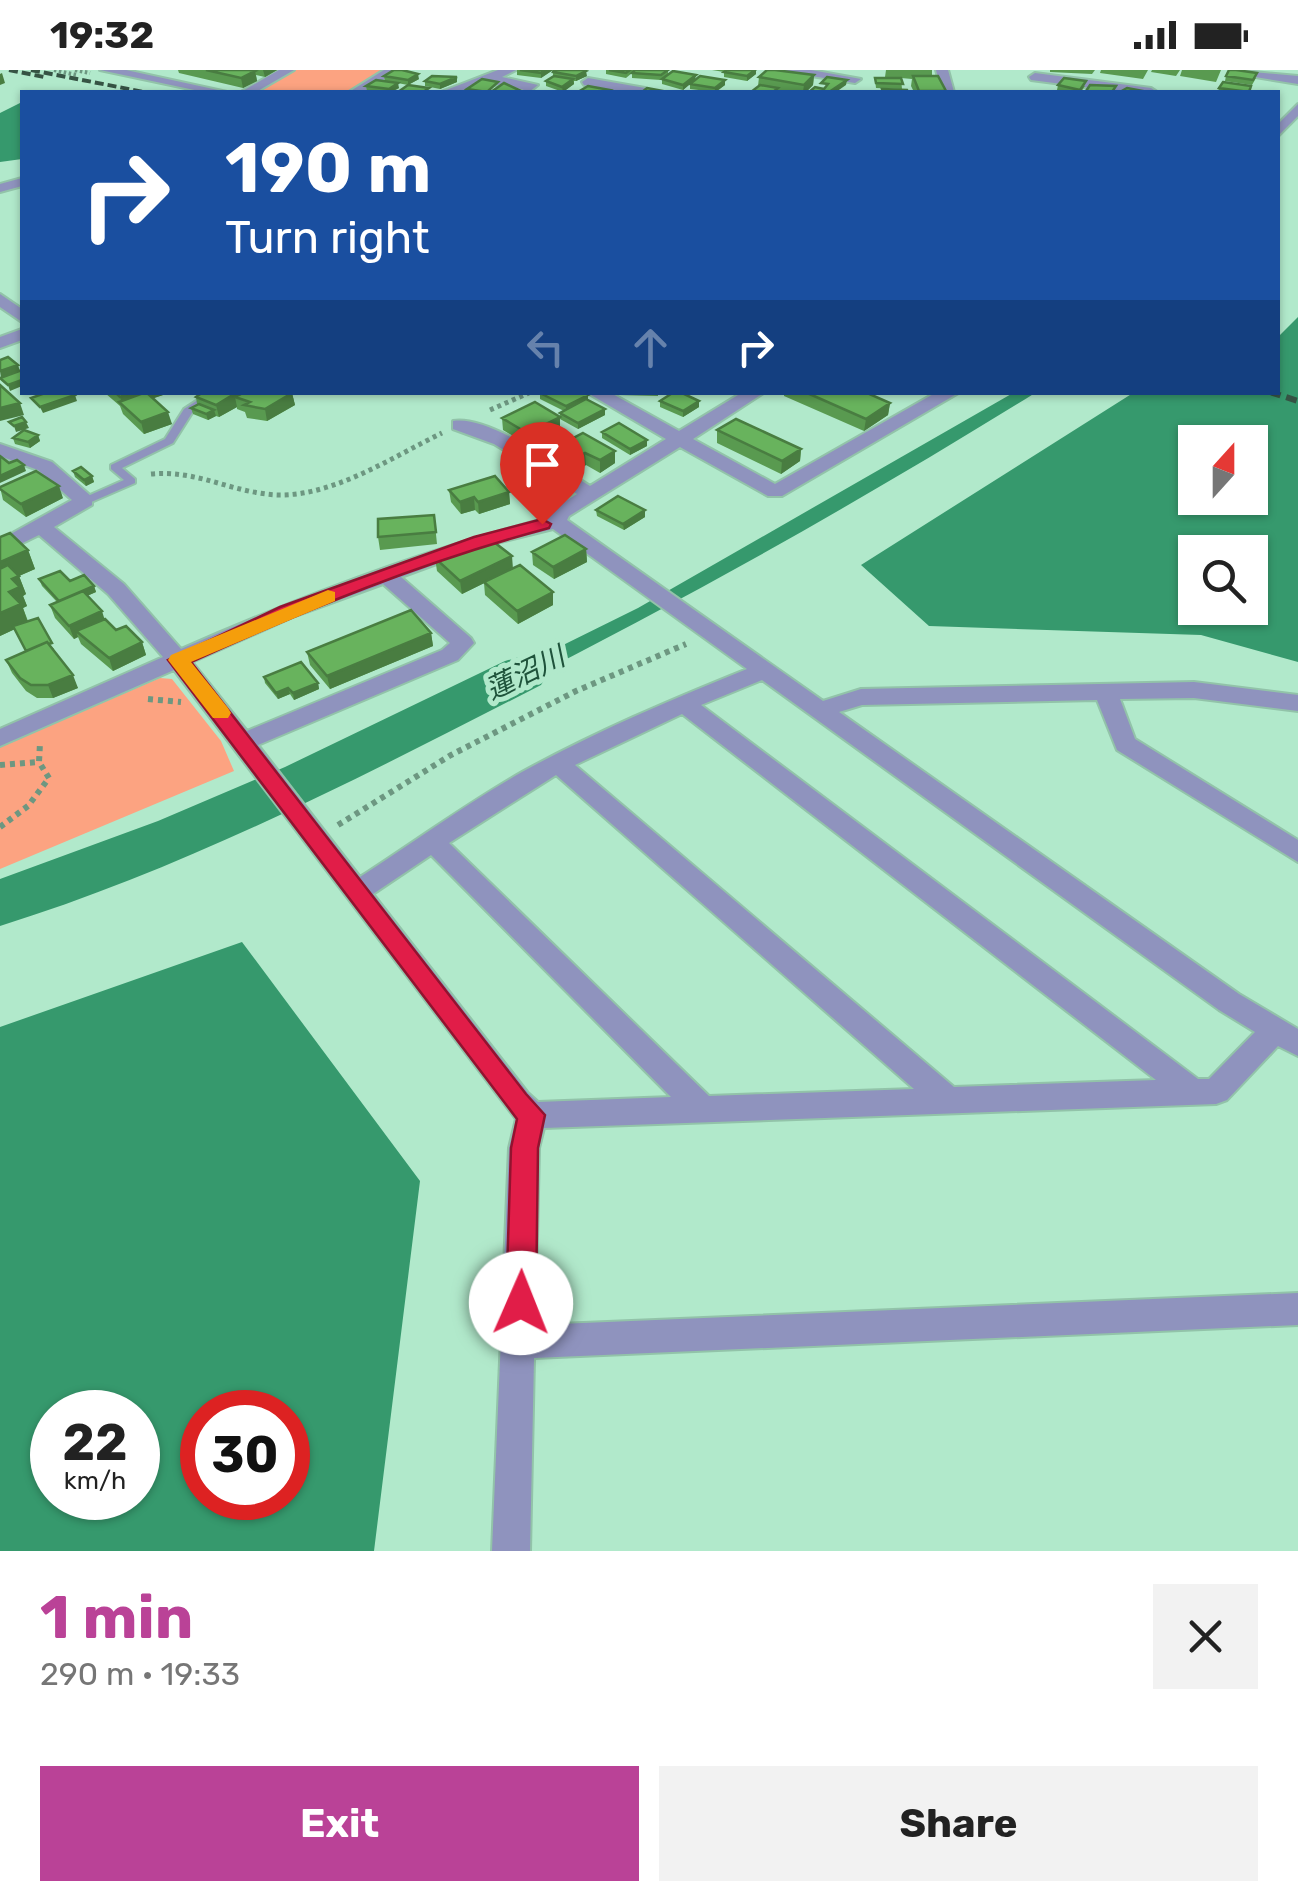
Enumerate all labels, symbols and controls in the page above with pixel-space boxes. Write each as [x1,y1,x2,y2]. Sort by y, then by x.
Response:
text: 19:32 [50,12,154,58]
text: 190 m [225,127,431,210]
icon: right [60,130,190,260]
text: Turn right [225,211,429,264]
icon: left [518,320,573,375]
icon: ahead [623,320,678,375]
icon: right [728,320,783,375]
pin [500,422,585,525]
north arrow [1178,425,1268,515]
map controls [1178,425,1268,625]
icon: arrive [515,437,570,492]
button: search [1178,535,1268,625]
water label: 蓮沼川 [480,638,573,706]
position arrow [469,1251,573,1355]
speed limit sign: 30 [180,1390,310,1520]
text: 22 [63,1413,128,1473]
text: km/h [64,1466,126,1495]
text: 1 min [40,1582,193,1653]
button: close [1153,1584,1258,1689]
text: 290 m · 19:33 [40,1655,240,1693]
button: Exit [40,1766,639,1881]
button: Share [659,1766,1258,1881]

